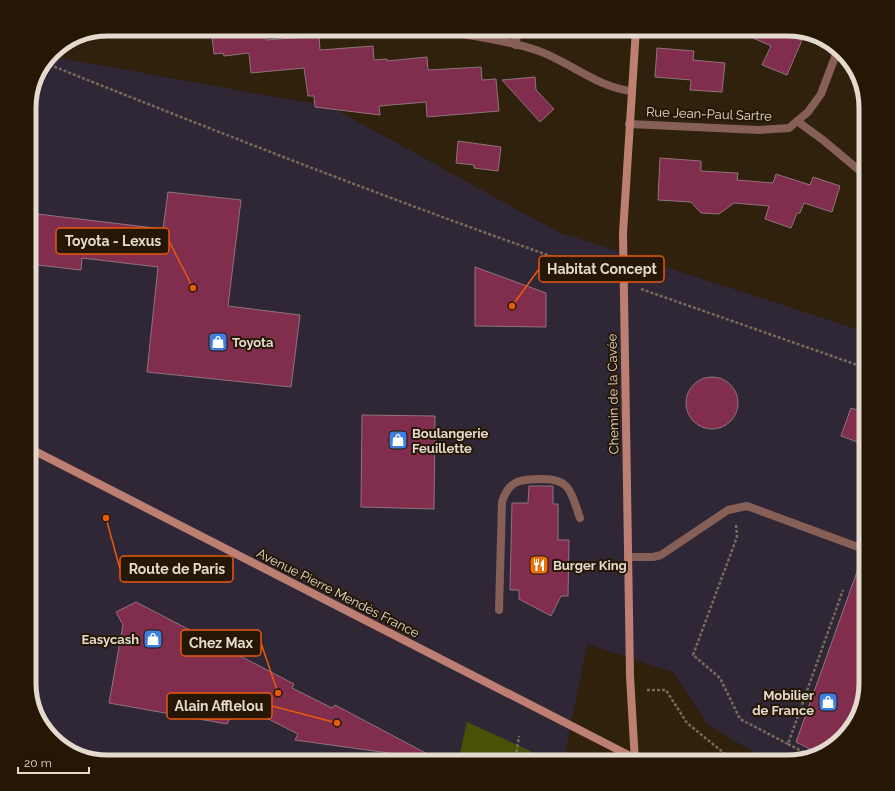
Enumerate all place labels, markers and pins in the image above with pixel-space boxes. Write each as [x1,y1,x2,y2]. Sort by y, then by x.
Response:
callout: Toyota - Lexus [56,228,169,254]
callout: Habitat Concept [539,256,664,282]
shop icon: Toyota [207,331,229,353]
place label: Toyota [232,335,274,350]
place label: Boulangerie Feuillette [412,426,489,456]
shop icon: Boulangerie Feuillette [387,429,409,451]
restaurant icon: Burger King [528,554,550,576]
callout: Route de Paris [120,556,233,582]
place label: Burger King [553,558,627,573]
shop icon: Easycash [142,628,164,650]
callout: Chez Max [181,630,261,656]
place label: Easycash [81,632,139,647]
place label: Mobilier de France [752,688,814,718]
shop icon: Mobilier de France [817,691,839,713]
callout: Alain Afflelou [167,693,272,719]

